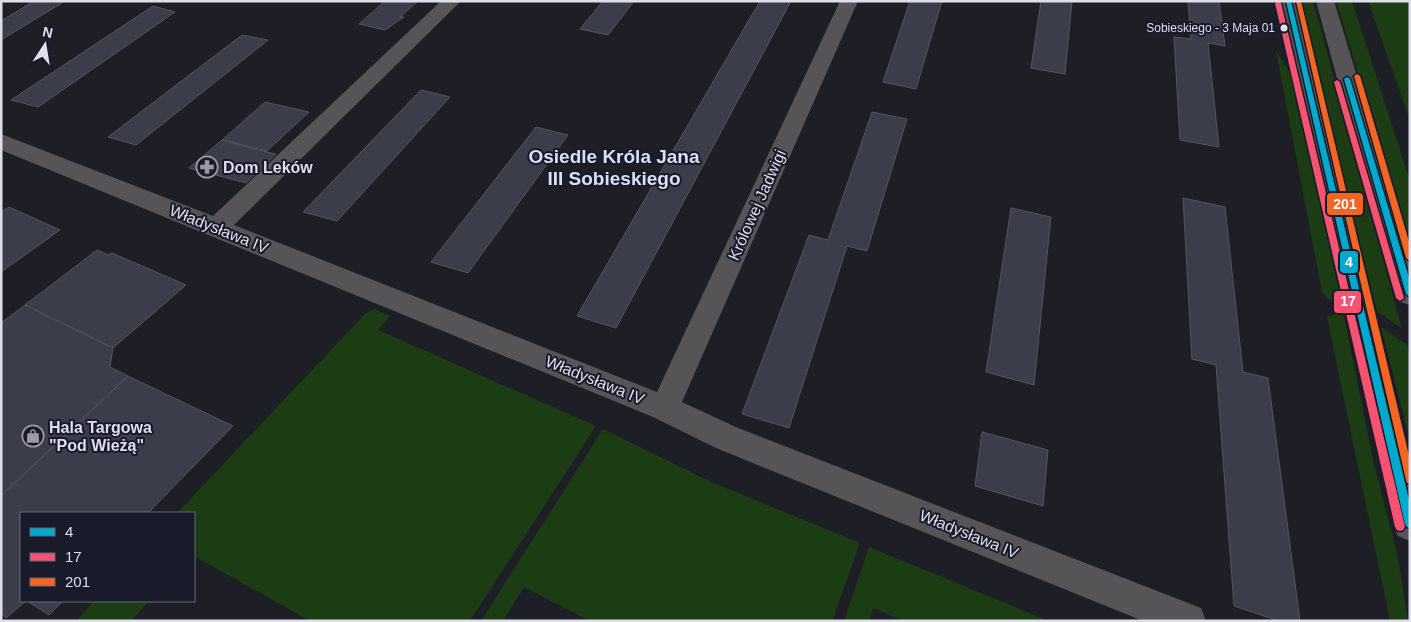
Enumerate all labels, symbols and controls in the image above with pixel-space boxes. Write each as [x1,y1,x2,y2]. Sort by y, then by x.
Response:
north arrow [20,20,70,70]
place label: Sobieskiego - 3 Maja 01 [1146,21,1275,35]
text: N [41,23,54,41]
marker: Sobieskiego - 3 Maja 01 [1279,23,1289,33]
district label: Osiedle Króla Jana III Sobieskiego [528,146,700,189]
street label: Królowej Jadwigi [725,147,789,263]
pharmacy icon: Dom Leków [195,155,219,179]
place label: Dom Leków [223,159,313,176]
line badge: 201 [1326,192,1364,216]
text: 201 [1333,196,1357,212]
street label: Władysława IV [167,201,271,257]
line badge: 4 [1339,250,1359,274]
text: 4 [1345,254,1353,270]
line badge: 17 [1333,290,1362,314]
text: 17 [1340,293,1356,309]
street label: Władysława IV [543,352,647,408]
place label: Hala Targowa "Pod Wieżą" [49,419,152,454]
shop icon: Hala Targowa "Pod Wieżą" [21,424,45,448]
street label: Władysława IV [917,506,1021,562]
legend [20,512,195,602]
text: 4 [65,523,73,540]
text: 17 [65,548,82,565]
text: 201 [65,573,90,590]

